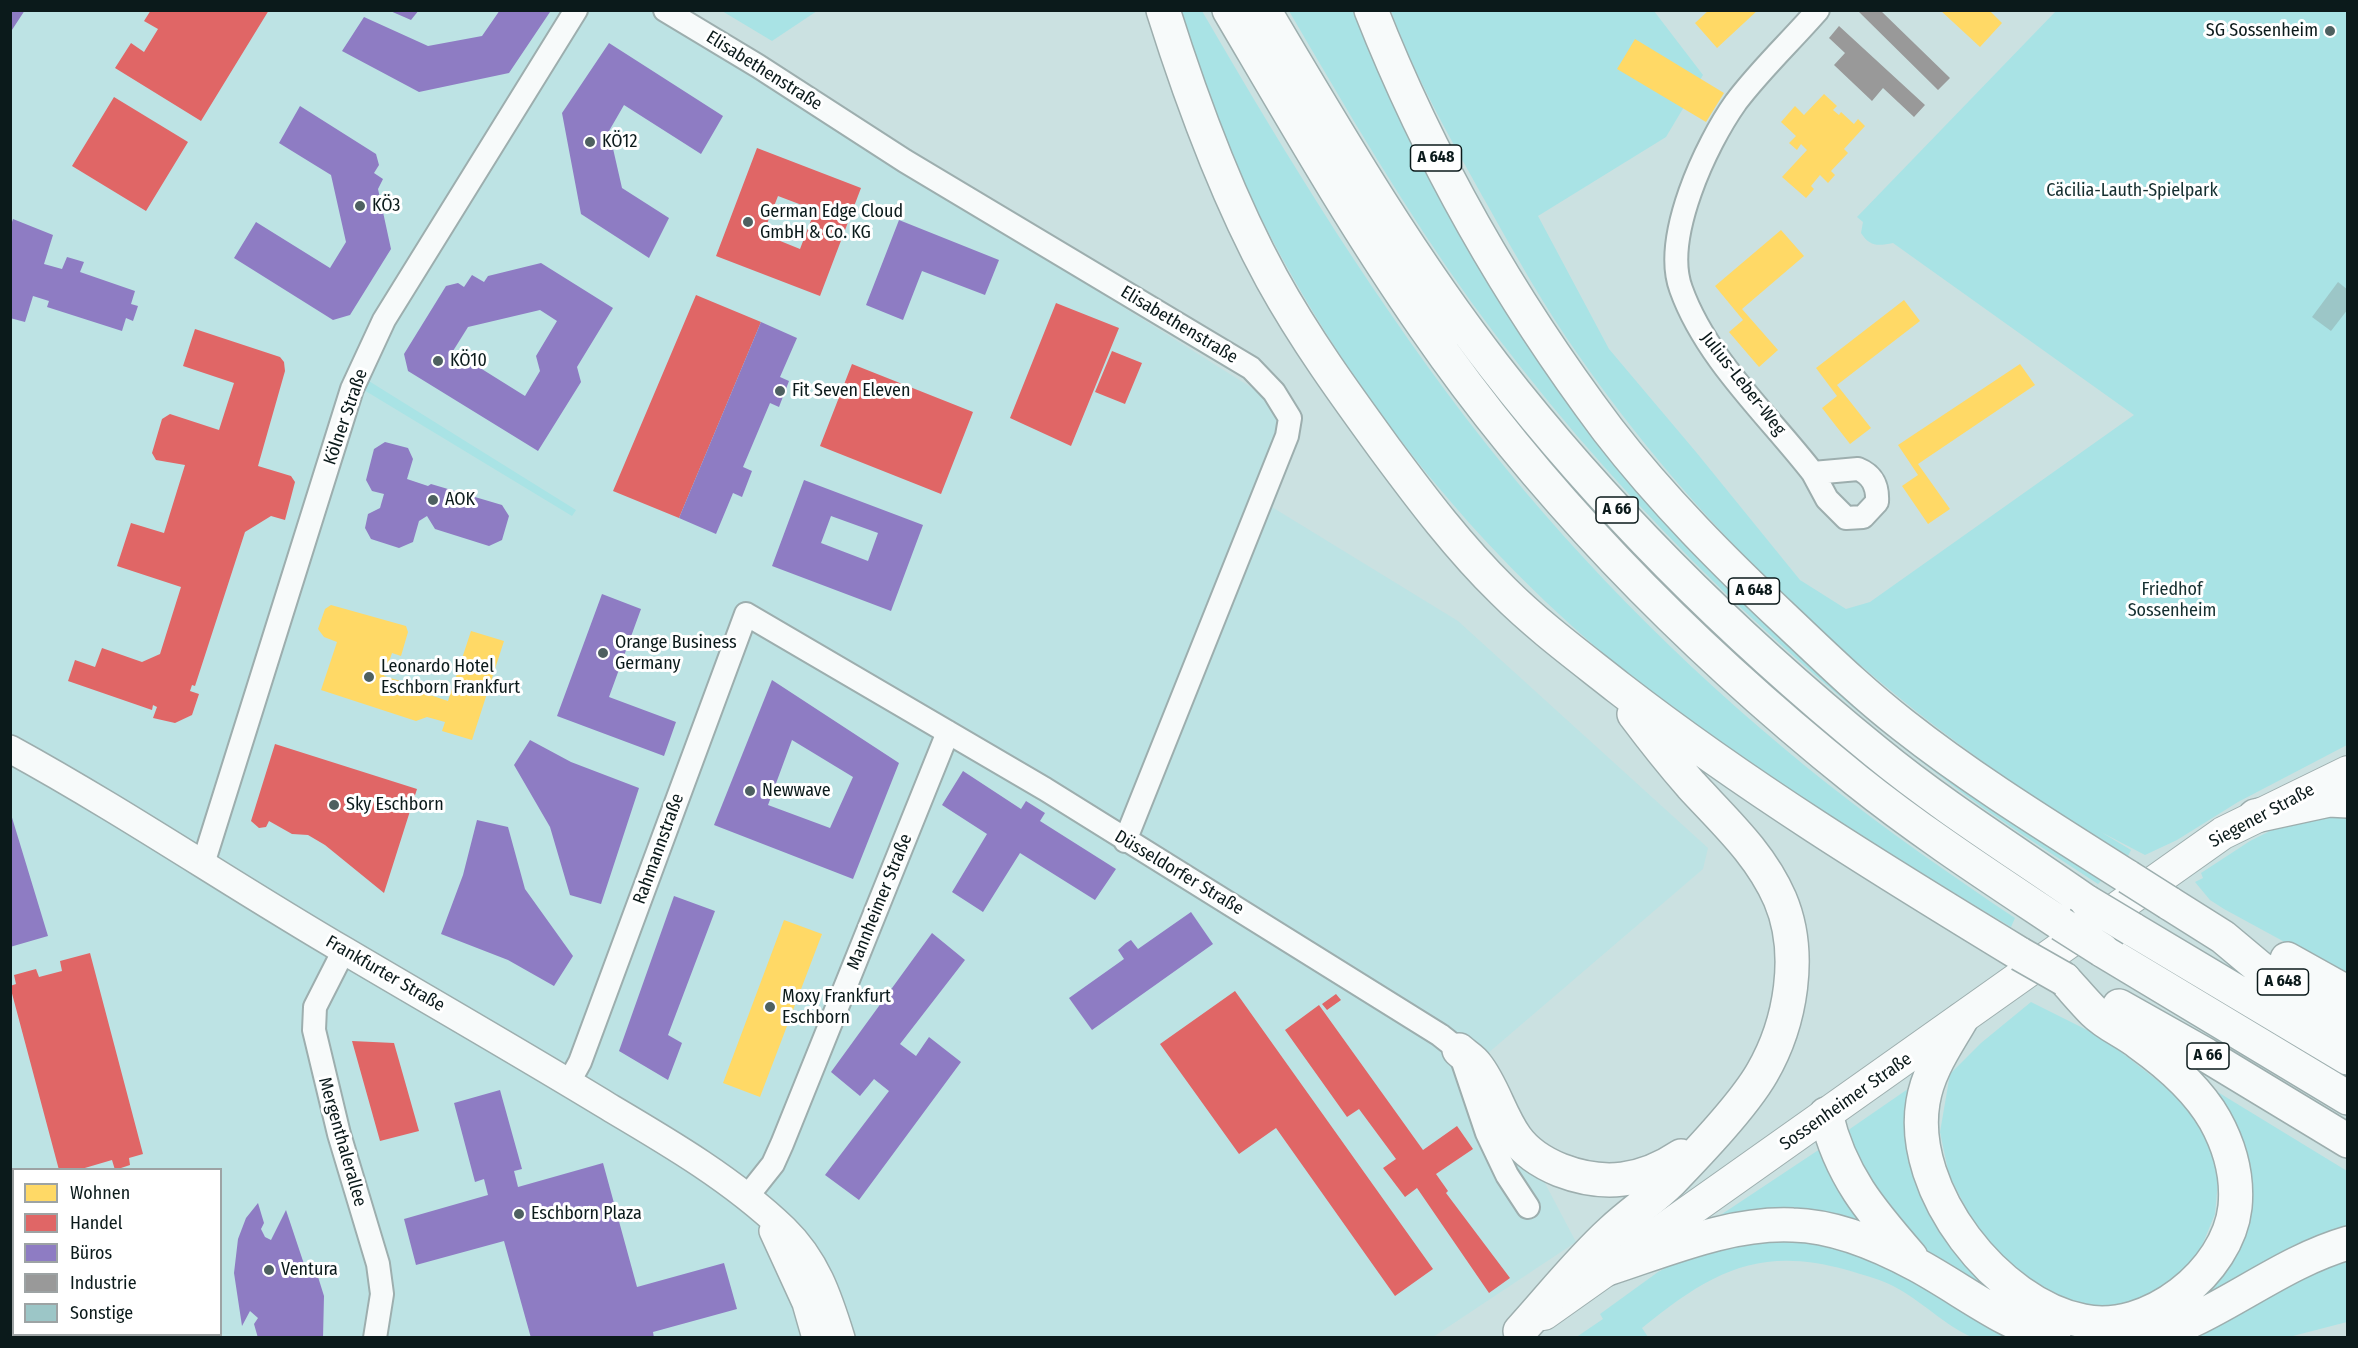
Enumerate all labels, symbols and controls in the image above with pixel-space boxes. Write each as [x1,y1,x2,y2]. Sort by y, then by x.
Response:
place label: SG Sossenheim [2206,20,2318,42]
marker: SG Sossenheim [2323,24,2337,38]
street label: Elisabethenstraße [702,27,826,115]
place label: KÖ12 [602,131,637,153]
marker: KÖ12 [583,135,597,149]
road number: A 648 [1410,145,1462,171]
park label: Cäcilia-Lauth-Spielpark [2046,180,2218,202]
place label: KÖ3 [372,195,400,217]
marker: KÖ3 [353,199,367,213]
place label: German Edge Cloud GmbH & Co. KG [760,201,903,244]
marker: German Edge Cloud GmbH & Co. KG [741,215,755,229]
street label: Elisabethenstraße [1117,282,1241,368]
street label: Julius-Leber-Weg [1696,328,1790,440]
place label: KÖ10 [450,350,487,372]
marker: KÖ10 [431,354,445,368]
street label: Kölner Straße [319,366,373,468]
place label: Fit Seven Eleven [792,380,910,402]
marker: Fit Seven Eleven [773,384,787,398]
place label: AOK [445,489,475,511]
marker: AOK [426,493,440,507]
road number: A 66 [1596,497,1638,523]
road number: A 648 [1728,578,1780,604]
park label: Friedhof Sossenheim [2128,579,2216,622]
place label: Orange Business Germany [615,632,737,674]
marker: Orange Business Germany [596,646,610,660]
place label: Leonardo Hotel Eschborn Frankfurt [381,656,520,698]
marker: Leonardo Hotel Eschborn Frankfurt [362,670,376,684]
street label: Siegener Straße [2206,779,2318,853]
place label: Newwave [762,780,831,802]
marker: Newwave [743,784,757,798]
street label: Rahmannstraße [629,791,689,907]
place label: Sky Eschborn [346,794,444,816]
marker: Sky Eschborn [327,798,341,812]
street label: Düsseldorfer Straße [1111,826,1247,920]
street label: Mannheimer Straße [843,831,917,973]
street label: Frankfurter Straße [322,931,448,1017]
road number: A 648 [2258,969,2308,995]
place label: Moxy Frankfurt Eschborn [782,986,891,1028]
marker: Moxy Frankfurt Eschborn [763,1000,777,1014]
road number: A 66 [2187,1043,2229,1069]
street label: Sossenheimer Straße [1776,1048,1916,1156]
street label: Mergenthalerallee [313,1075,371,1209]
legend [12,1168,222,1336]
text: Wohnen [70,1182,130,1204]
place label: Eschborn Plaza [531,1203,642,1225]
marker: Eschborn Plaza [512,1207,526,1221]
text: Handel [70,1212,123,1234]
text: Büros [70,1242,112,1264]
place label: Ventura [281,1259,338,1281]
marker: Ventura [262,1263,276,1277]
text: Industrie [70,1272,137,1294]
text: Sonstige [70,1302,133,1324]

